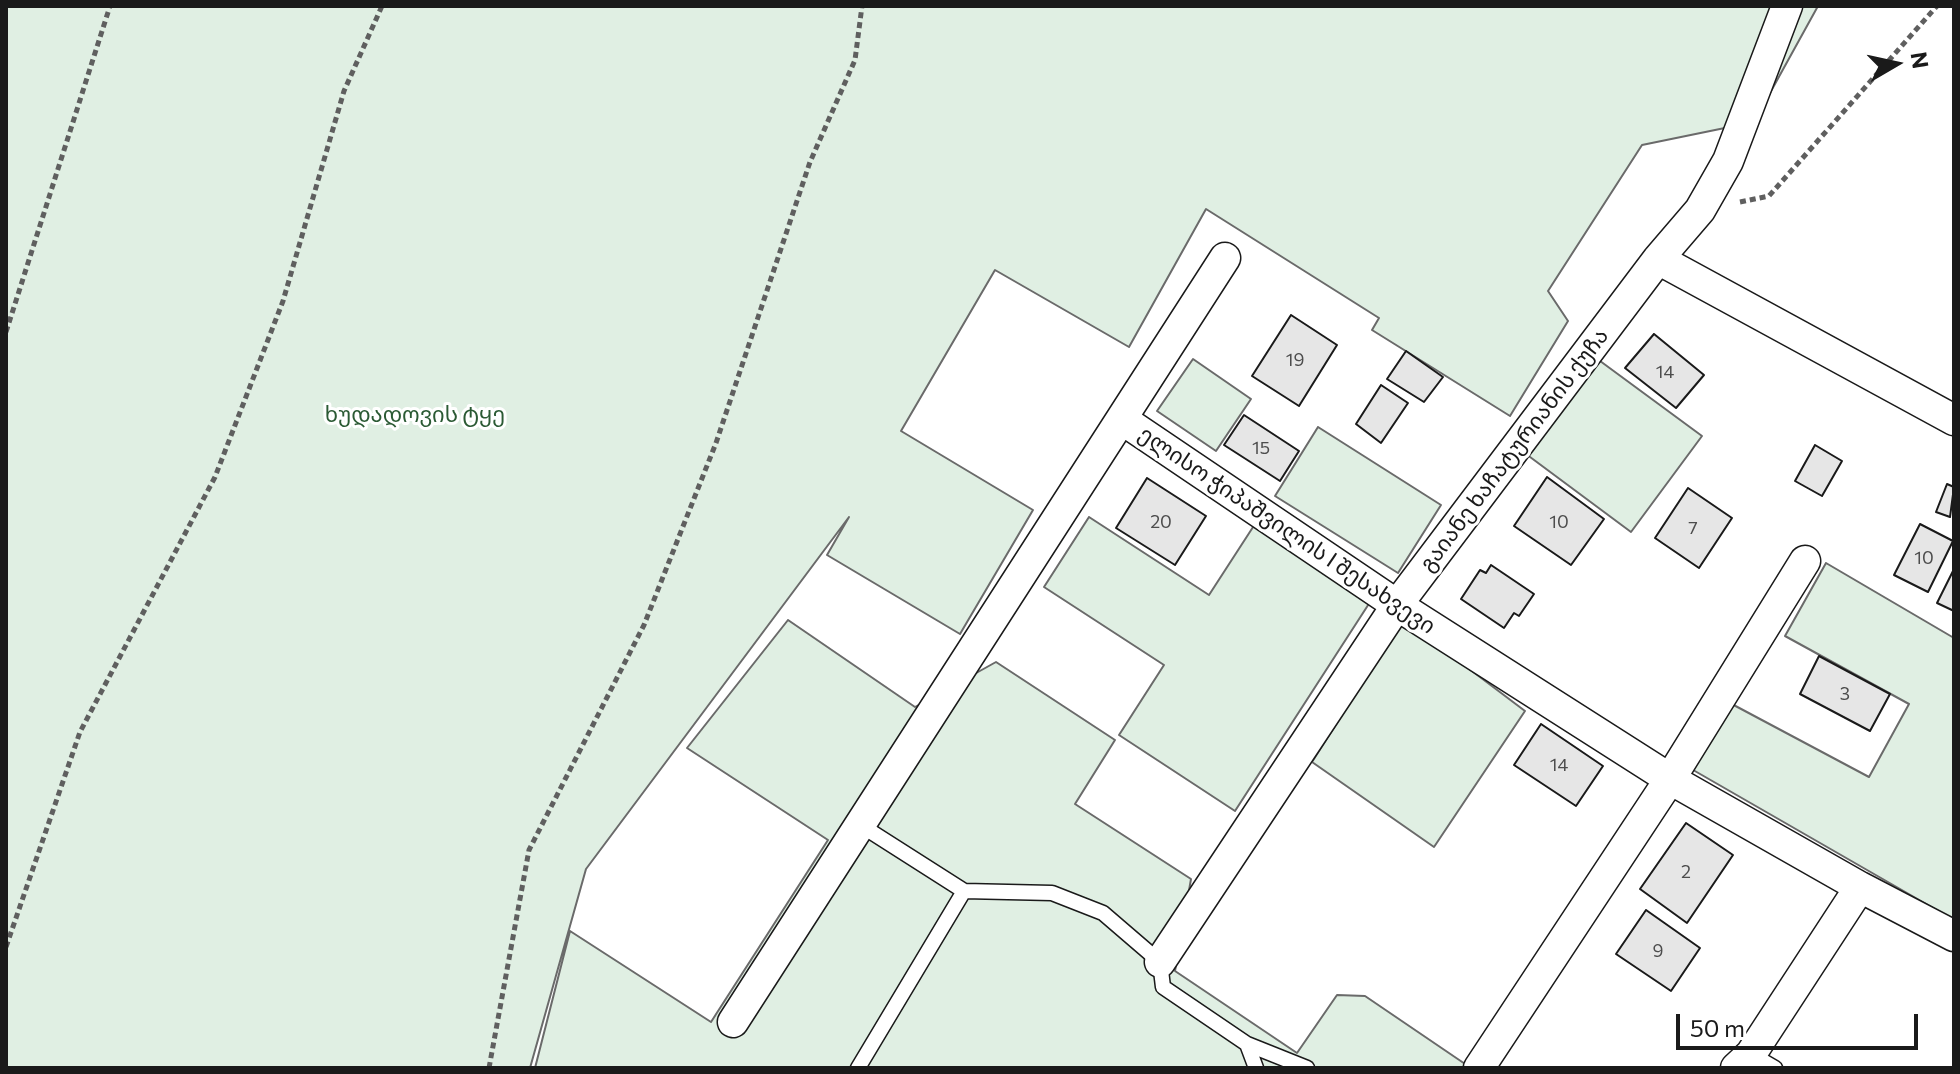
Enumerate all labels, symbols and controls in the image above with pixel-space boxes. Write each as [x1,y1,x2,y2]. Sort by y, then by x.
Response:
north arrow [1856,24,1936,104]
text: N [1906,50,1935,70]
street label: გაიანე ხაჩატურიანის ქუჩა [1414,323,1614,577]
house number: 19 [1286,349,1304,371]
house number: 14 [1656,361,1674,383]
park label: ხუდადოვის ტყე [325,402,505,428]
street label: ელისო ჭიპაშვილის I შესახვევი [1134,421,1440,639]
house number: 15 [1252,437,1270,459]
house number: 20 [1150,511,1172,533]
house number: 10 [1549,511,1569,533]
house number: 7 [1688,517,1698,539]
house number: 10 [1914,547,1934,569]
house number: 3 [1840,683,1850,705]
house number: 14 [1550,754,1568,776]
house number: 2 [1681,861,1691,883]
house number: 9 [1653,940,1663,962]
scale bar [1680,998,1922,1048]
text: 50 m [1690,1013,1745,1042]

